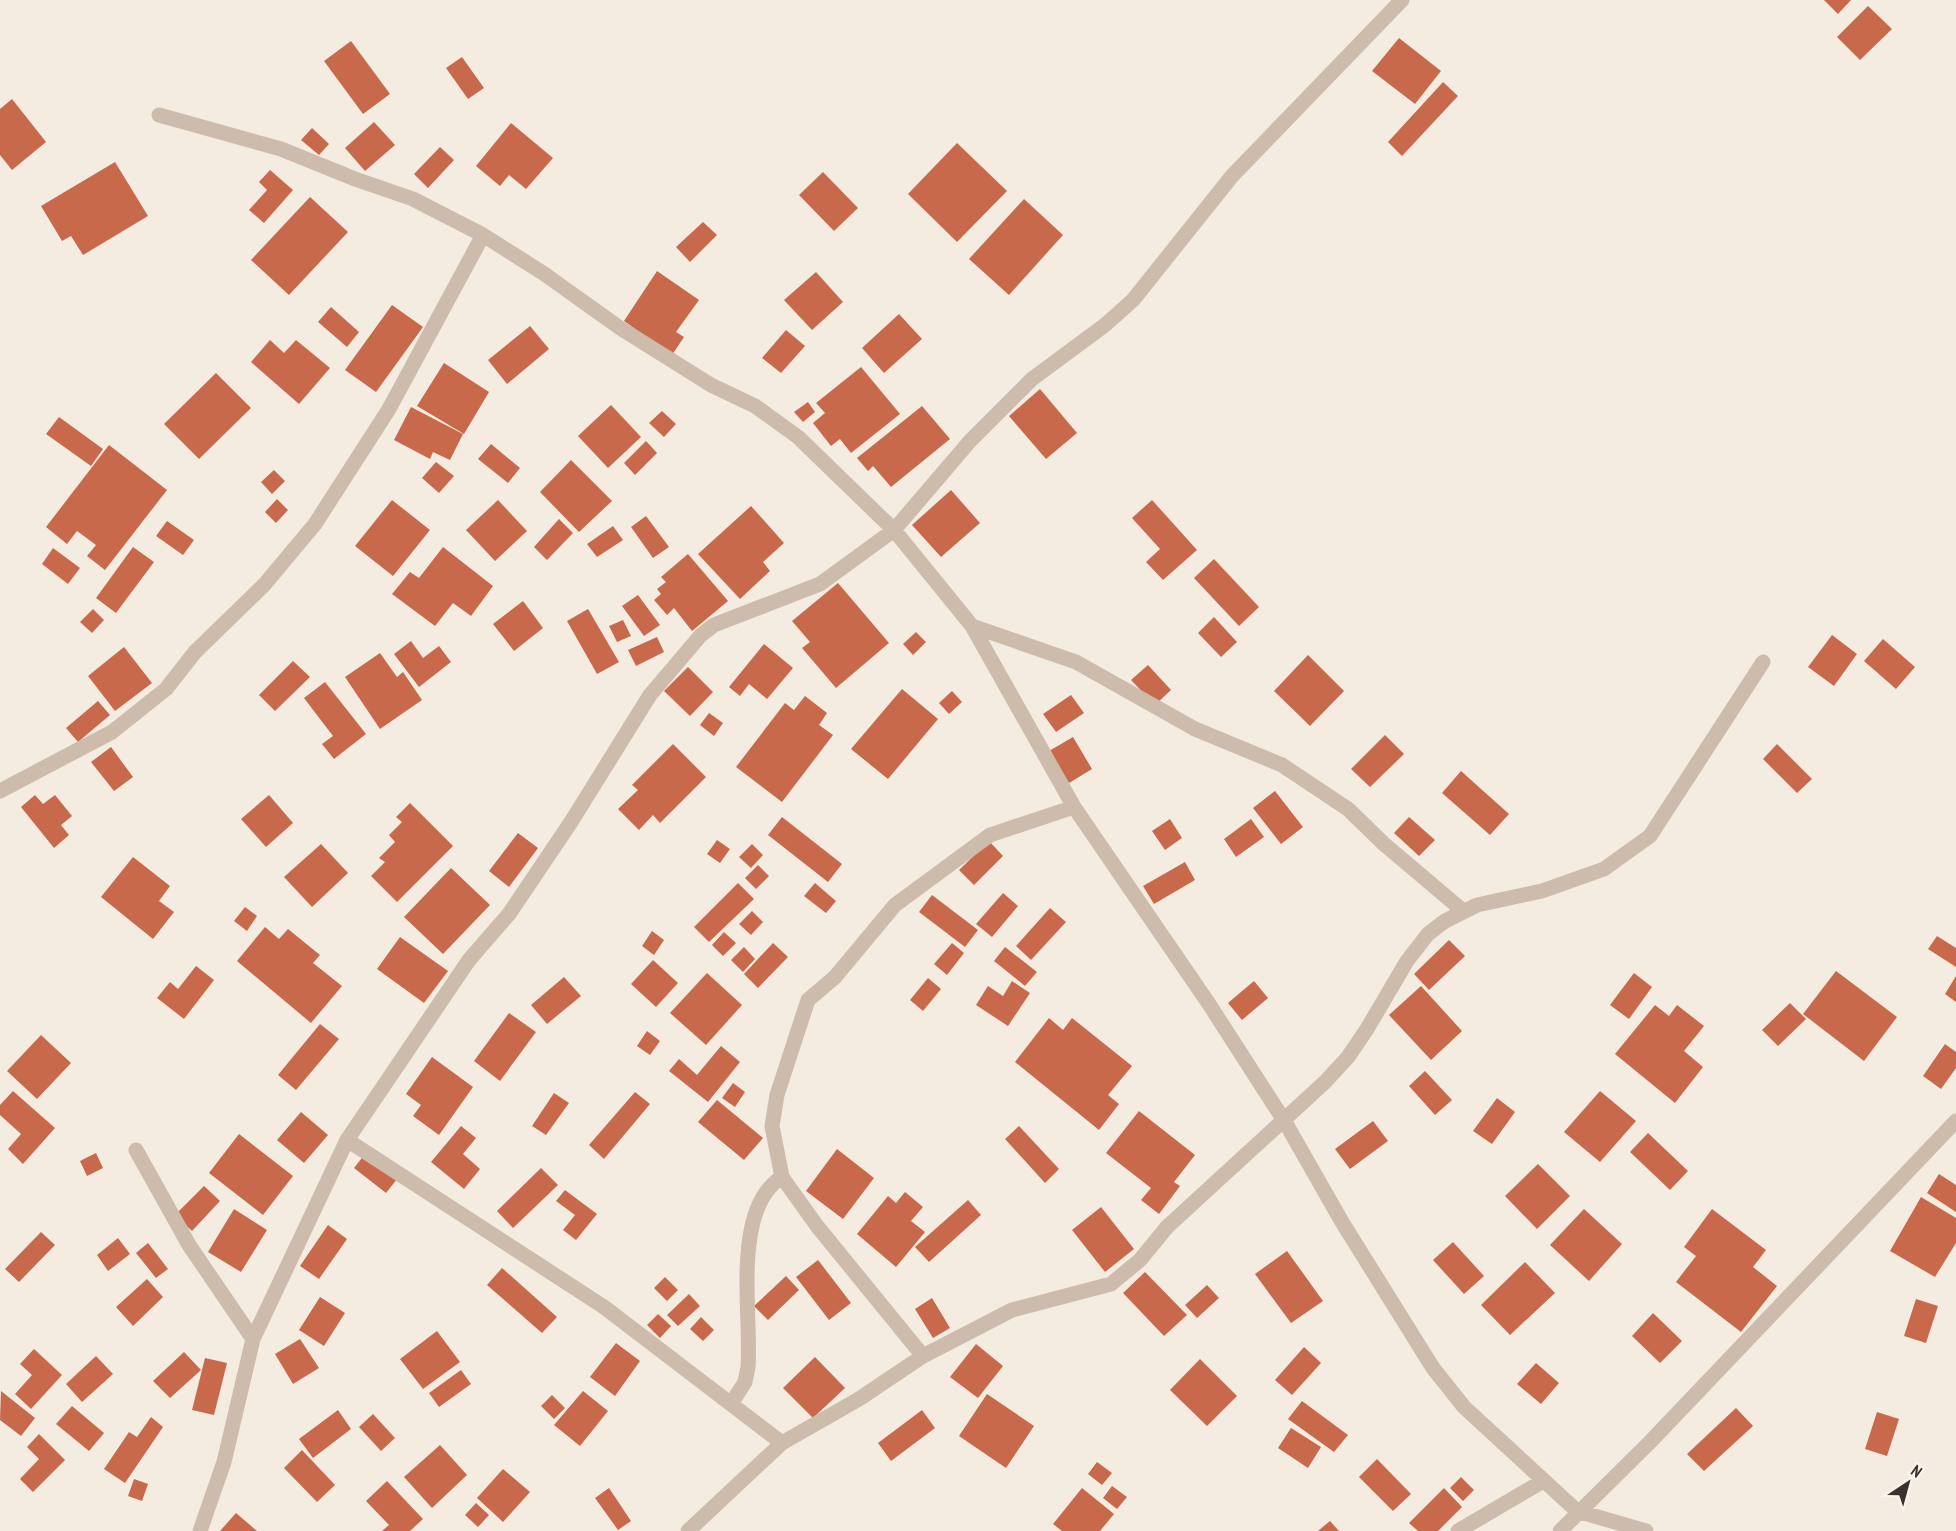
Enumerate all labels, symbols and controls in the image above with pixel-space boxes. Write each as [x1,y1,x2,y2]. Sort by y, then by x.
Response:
north arrow [1878,1453,1938,1513]
text: N [1907,1460,1926,1481]

